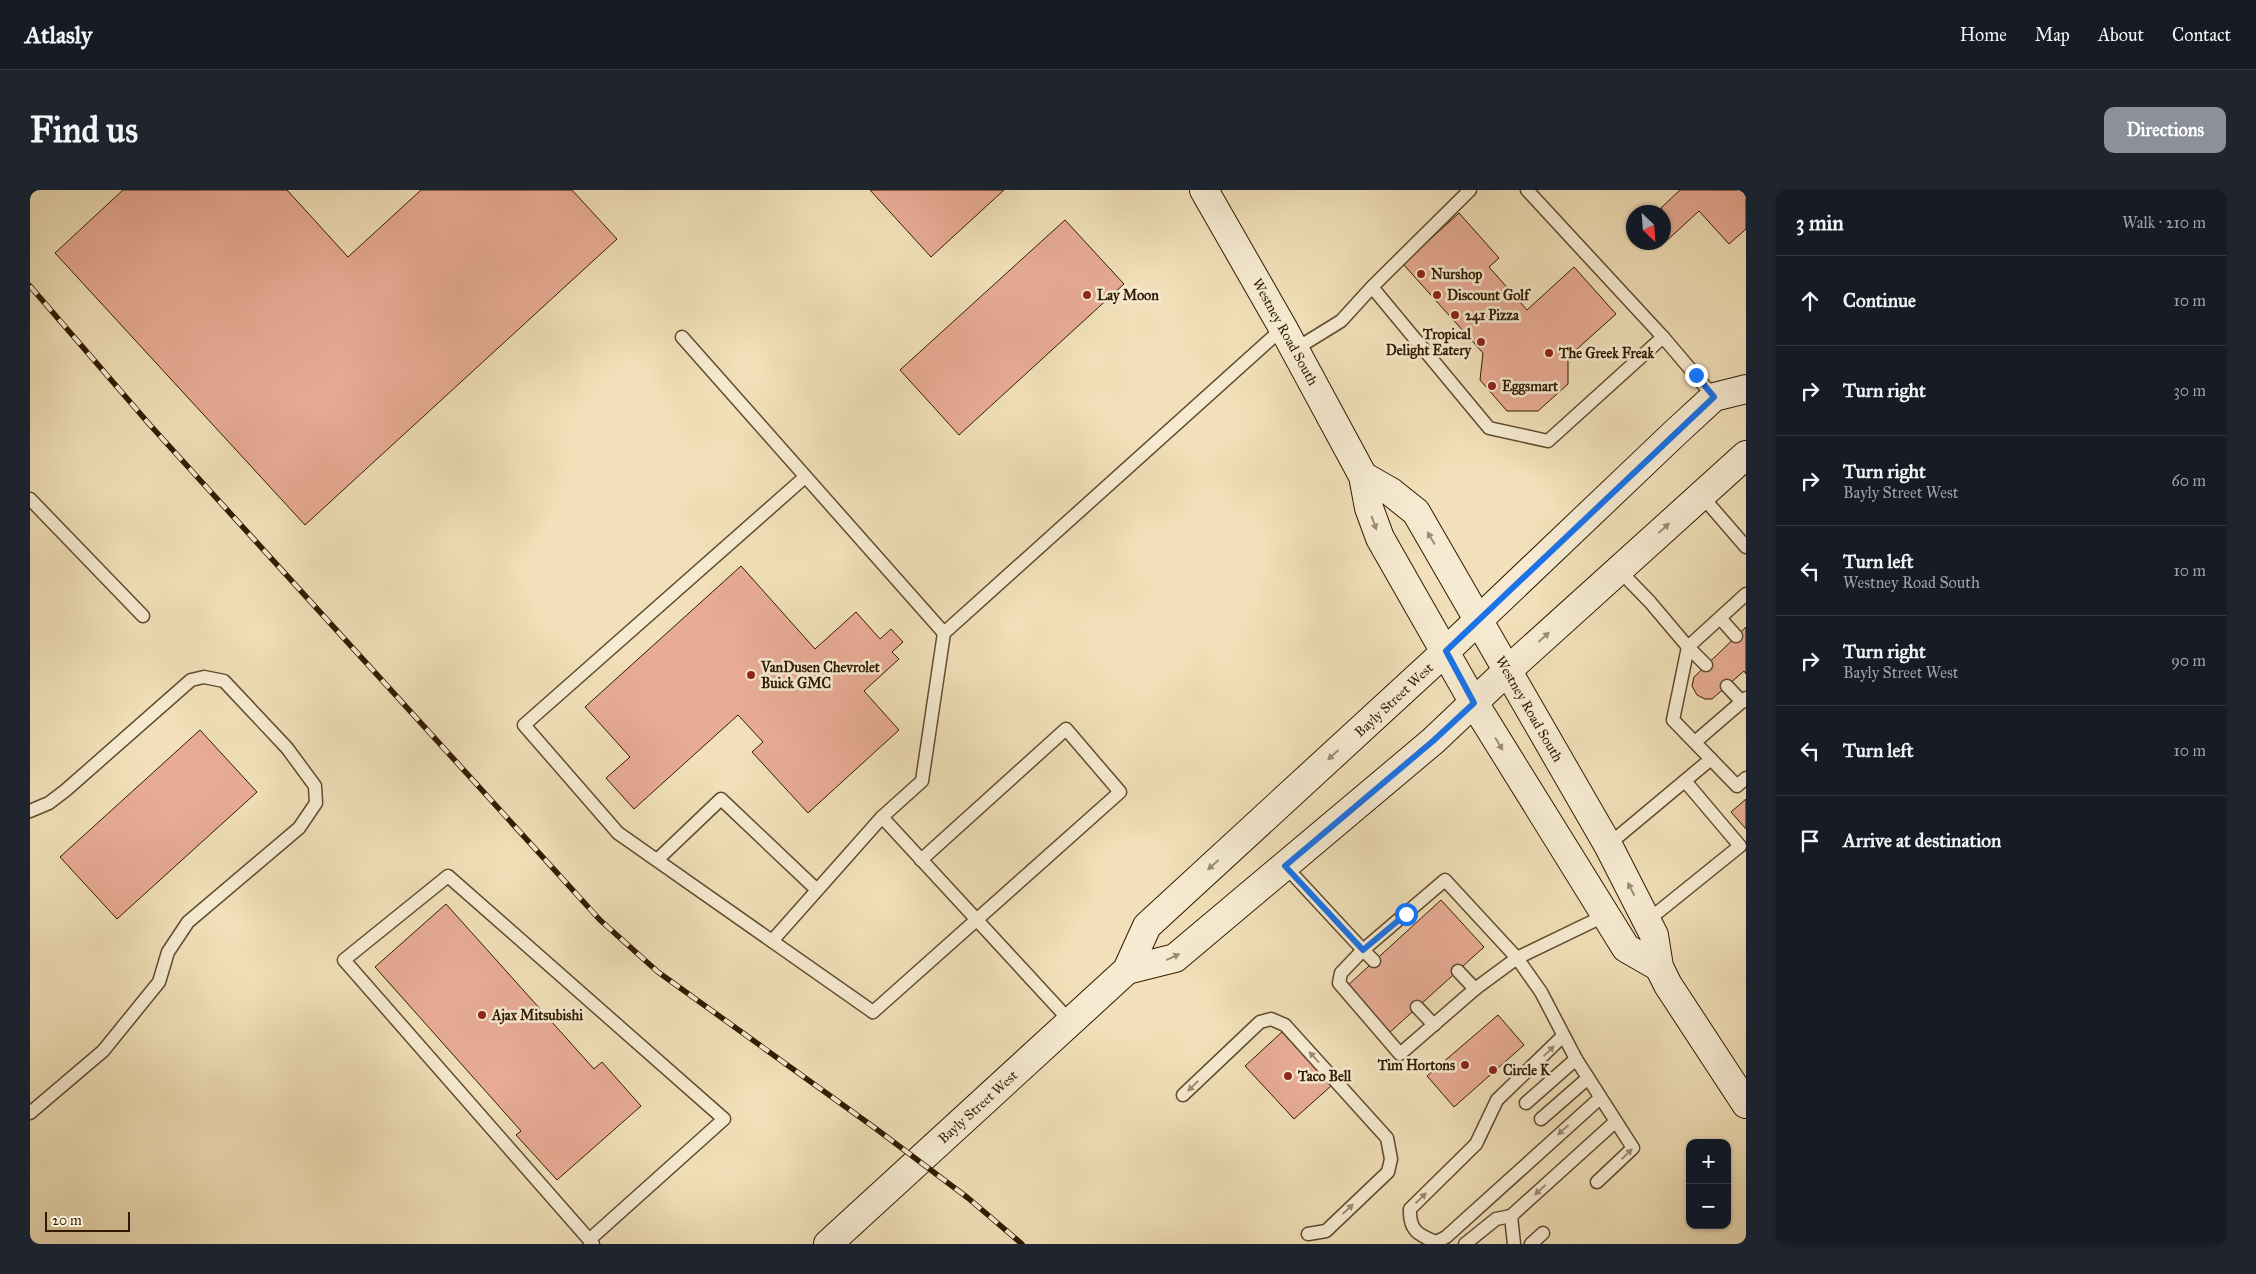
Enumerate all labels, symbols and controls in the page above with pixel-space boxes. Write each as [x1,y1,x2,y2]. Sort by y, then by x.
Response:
text: Atlasly [25,20,92,50]
text: Home [1960,24,2007,46]
text: Map [2035,24,2070,46]
text: About [2098,24,2144,46]
text: Contact [2172,24,2231,46]
button: Directions [2104,107,2226,153]
text: Find us [30,109,138,152]
north arrow [1626,205,1671,250]
text: 3 min [1796,210,1844,236]
text: Walk · 210 m [2122,213,2206,232]
place label: Nurshop [1431,266,1482,284]
marker: Nurshop [1415,268,1427,280]
street label: Westney Road South [1249,275,1322,389]
place label: Lay Moon [1097,287,1159,305]
place label: Discount Golf [1447,287,1531,304]
icon: ahead [1796,287,1824,315]
marker: Lay Moon [1081,289,1093,301]
marker: Discount Golf [1431,289,1443,301]
text: Continue [1843,289,1916,312]
text: 10 m [2174,291,2206,310]
place label: 241 Pizza [1465,307,1520,325]
marker: 241 Pizza [1449,309,1461,321]
place label: Tropical Delight Eatery [1386,326,1472,360]
marker: Tropical Delight Eatery [1475,336,1487,348]
place label: The Greek Freak [1558,345,1654,362]
marker: The Greek Freak [1543,347,1555,359]
route end [1685,364,1708,387]
icon: right [1796,377,1824,405]
place label: Eggsmart [1502,378,1558,396]
text: Turn right [1843,379,1926,402]
marker: Eggsmart [1486,380,1498,392]
text: 30 m [2173,381,2206,400]
text: Turn right [1843,460,1926,483]
icon: right [1796,467,1824,495]
text: 60 m [2172,471,2206,490]
text: Bayly Street West [1843,483,1958,502]
one-way arrow [1370,516,1378,531]
one-way arrow [1658,522,1670,534]
one-way arrow [1427,531,1436,544]
text: Turn left [1843,550,1913,573]
icon: left [1796,557,1824,585]
text: 10 m [2174,561,2206,580]
text: Westney Road South [1843,573,1980,592]
one-way arrow [1538,631,1550,643]
text: Turn right [1843,640,1926,663]
icon: right [1796,647,1824,675]
text: 90 m [2171,651,2206,670]
street label: Westney Road South [1492,653,1566,765]
place label: VanDusen Chevrolet Buick GMC [760,659,880,692]
street label: Bayly Street West [1351,659,1437,741]
text: Bayly Street West [1843,663,1958,682]
marker: VanDusen Chevrolet Buick GMC [745,669,757,681]
icon: left [1796,737,1824,765]
one-way arrow [1494,738,1503,751]
text: Turn left [1843,739,1913,762]
text: 10 m [2174,741,2206,760]
one-way arrow [1326,750,1339,761]
icon: arrive [1796,827,1824,855]
text: Arrive at destination [1843,829,2001,852]
one-way arrow [1208,859,1220,871]
one-way arrow [1627,882,1635,897]
route start [1395,903,1418,926]
one-way arrow [1166,953,1180,961]
place label: Ajax Mitsubishi [491,1007,583,1025]
marker: Ajax Mitsubishi [476,1009,488,1021]
one-way arrow [1542,1045,1554,1057]
one-way arrow [1309,1051,1320,1064]
place label: Tim Hortons [1377,1057,1455,1074]
marker: Tim Hortons [1459,1059,1471,1071]
place label: Circle K [1503,1062,1551,1079]
marker: Circle K [1487,1064,1499,1076]
street label: Bayly Street West [935,1067,1021,1147]
place label: Taco Bell [1297,1068,1353,1085]
marker: Taco Bell [1282,1070,1294,1082]
one-way arrow [1188,1080,1200,1092]
one-way arrow [1557,1125,1570,1136]
map controls [1686,1139,1731,1229]
button: + [1686,1139,1731,1184]
one-way arrow [1620,1148,1632,1160]
one-way arrow [1533,1184,1546,1195]
button: − [1686,1184,1731,1229]
one-way arrow [1415,1192,1427,1204]
one-way arrow [1342,1203,1354,1215]
scale bar [45,1209,130,1232]
text: 20 m [52,1212,82,1229]

